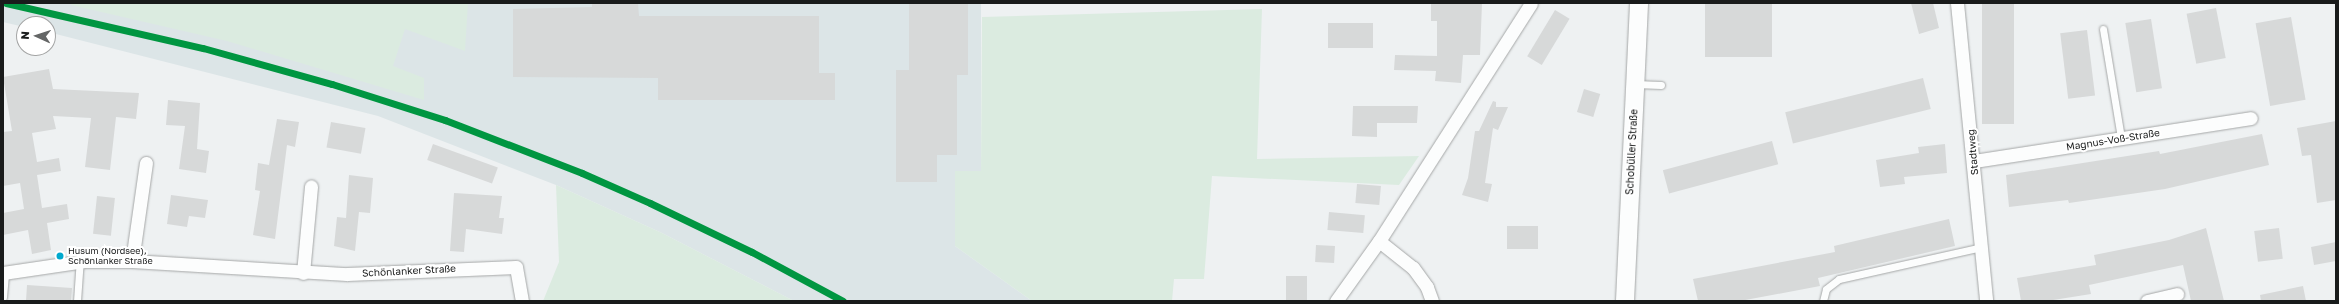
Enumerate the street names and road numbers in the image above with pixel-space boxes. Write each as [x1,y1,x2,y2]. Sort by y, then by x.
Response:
street label: Schobüller Straße [1624,109,1640,195]
street label: Magnus-Voß-Straße [2065,127,2161,153]
street label: Stadtweg [1965,129,1981,175]
street label: Schönlanker Straße [362,263,456,279]

